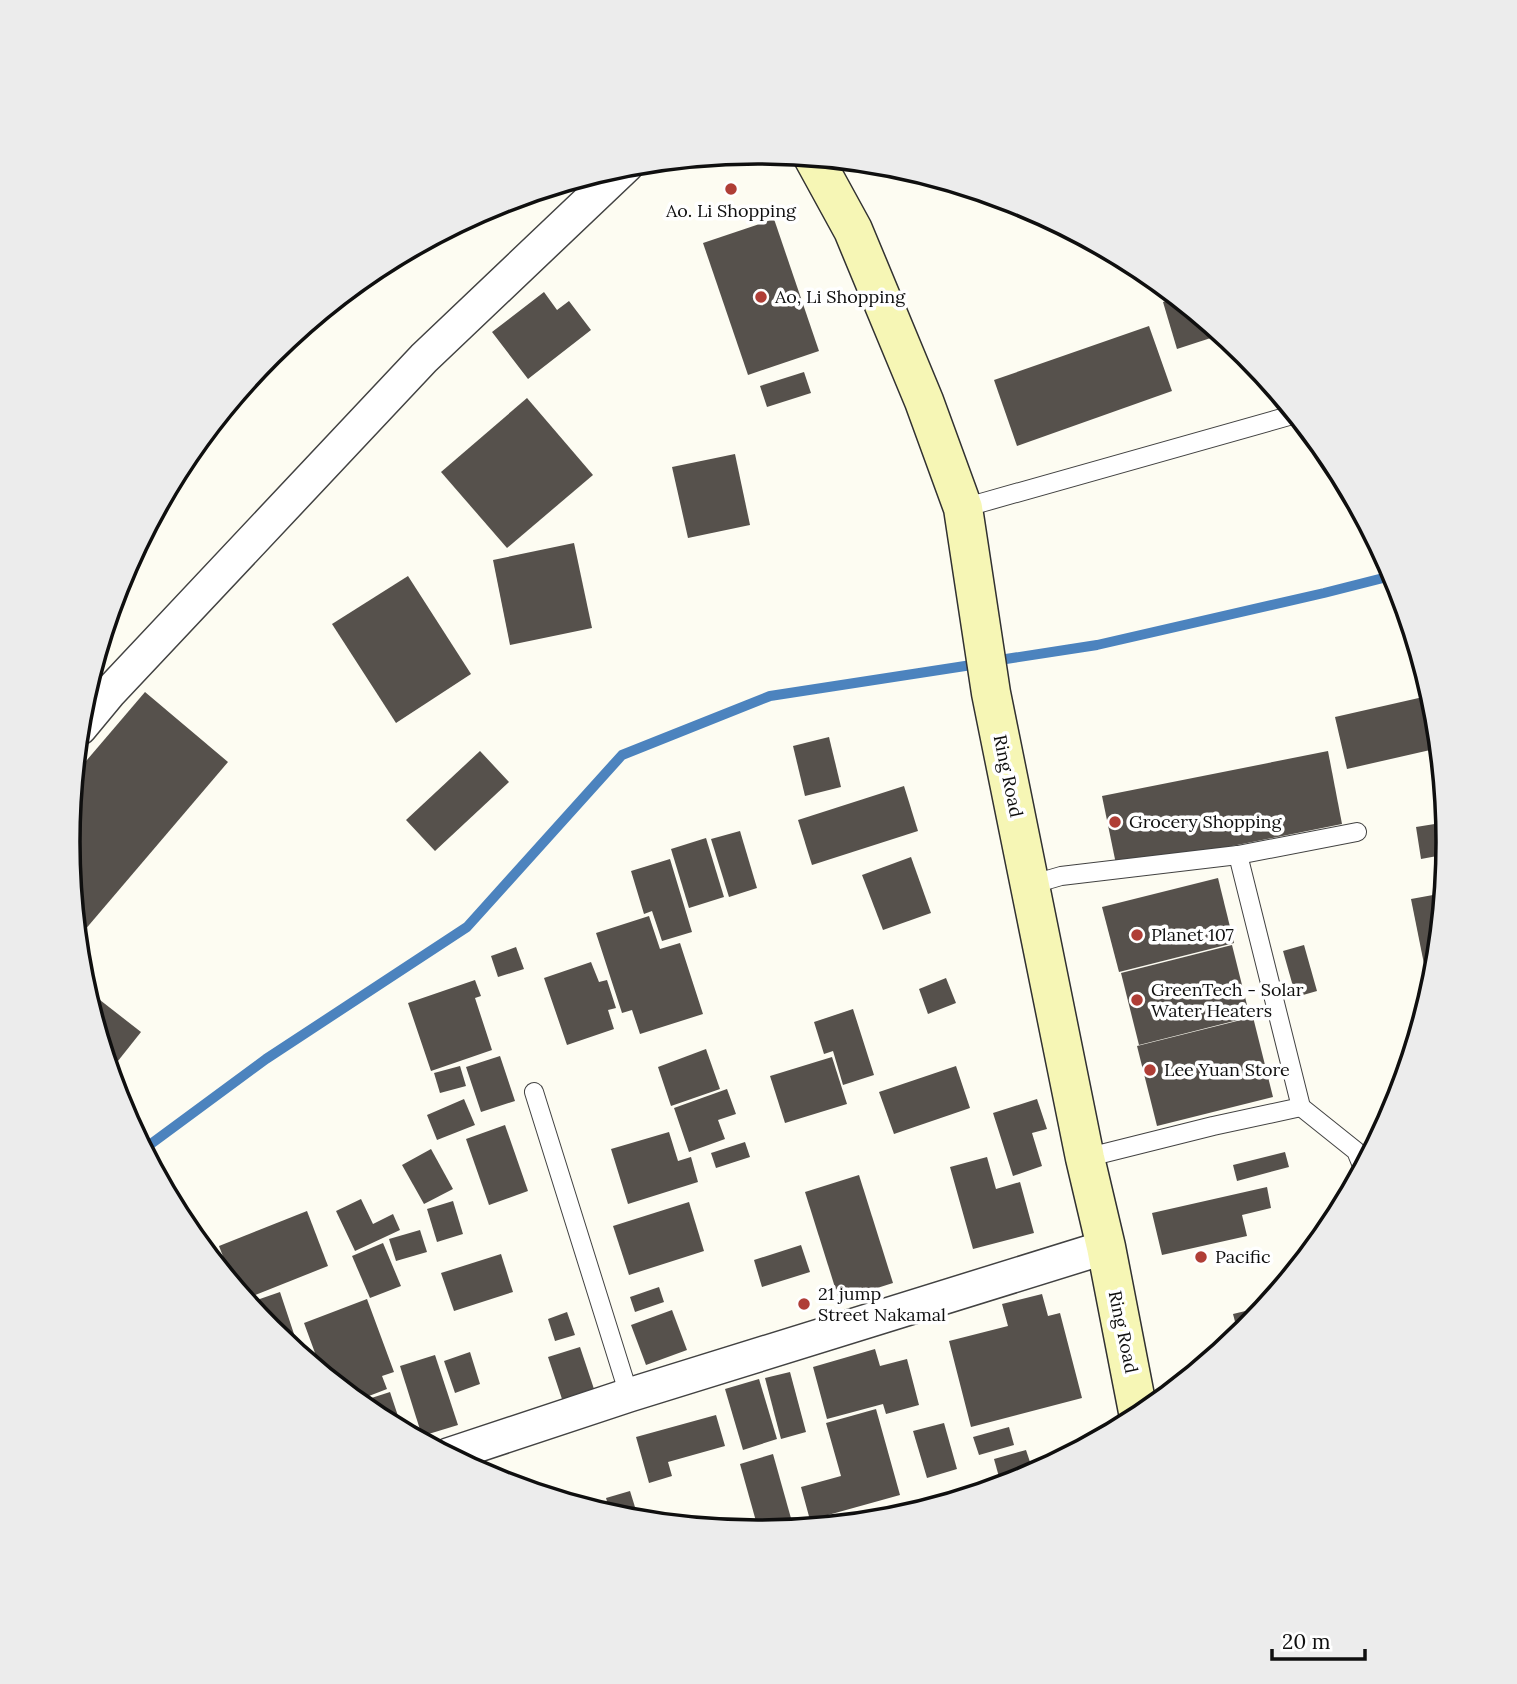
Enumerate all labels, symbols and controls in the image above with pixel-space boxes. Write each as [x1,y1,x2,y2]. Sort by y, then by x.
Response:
marker: Ao. Li Shopping [723,181,739,197]
place label: Ao. Li Shopping [665,199,797,222]
place label: Ao, Li Shopping [774,285,906,308]
marker: Ao, Li Shopping [753,289,769,305]
street label: Ring Road [989,733,1028,819]
place label: Grocery Shopping [1129,810,1282,833]
marker: Grocery Shopping [1107,814,1123,830]
place label: Planet 107 [1151,923,1234,946]
marker: Planet 107 [1129,927,1145,943]
place label: GreenTech - Solar Water Heaters [1151,978,1304,1022]
marker: GreenTech - Solar Water Heaters [1129,992,1145,1008]
place label: Lee Yuan Store [1164,1058,1290,1081]
marker: Lee Yuan Store [1142,1062,1158,1078]
place label: Pacific [1215,1245,1271,1268]
marker: Pacific [1193,1249,1209,1265]
place label: 21 jump Street Nakamal [818,1282,946,1326]
street label: Ring Road [1104,1289,1143,1375]
marker: 21 jump Street Nakamal [796,1296,812,1312]
scale bar [1272,1618,1365,1662]
text: 20 m [1282,1628,1331,1655]

